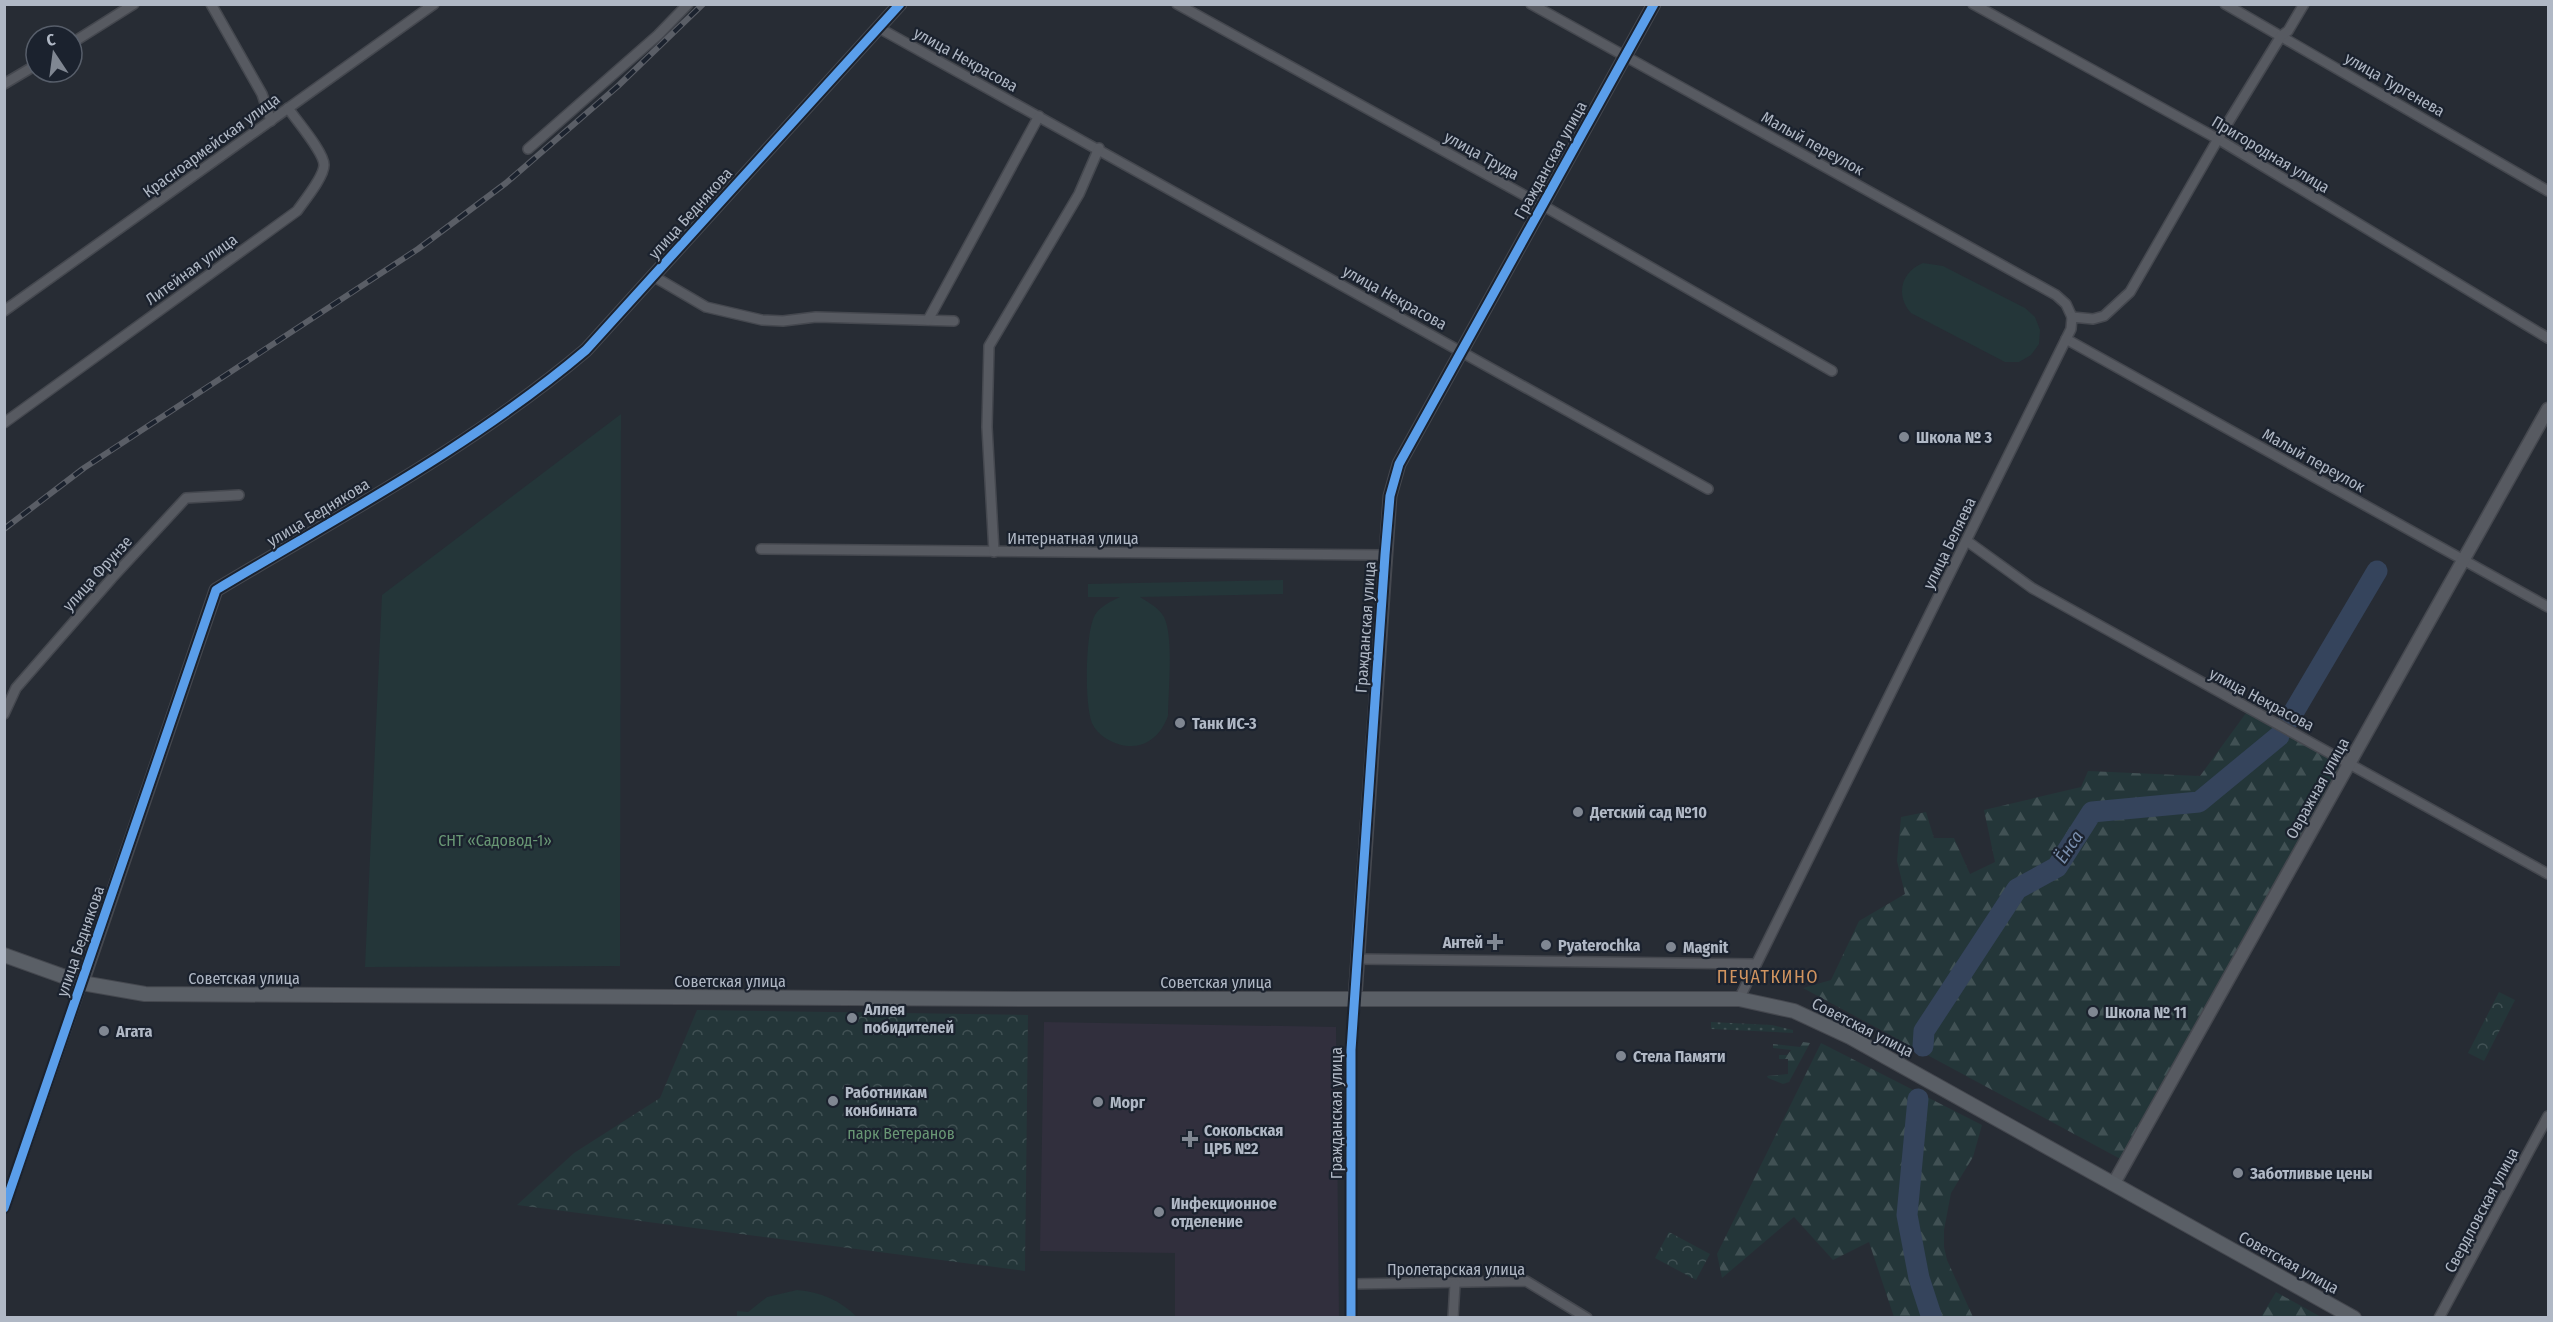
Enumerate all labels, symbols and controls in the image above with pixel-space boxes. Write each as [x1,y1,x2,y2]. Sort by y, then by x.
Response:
street label: улица Некрасова [910,23,1021,96]
north arrow [24,24,84,84]
text: С [45,30,58,50]
street label: улица Тургенева [2341,48,2448,121]
street label: Красноармейская улица [139,89,284,201]
street label: Гражданская улица [1510,98,1591,223]
street label: Малый переулок [1758,107,1868,180]
street label: Пригородная улица [2208,112,2333,197]
street label: улица Труда [1441,127,1523,184]
street label: улица Беднякова [644,164,736,263]
street label: Литейная улица [142,230,241,309]
street label: улица Некрасова [1339,261,1450,334]
street label: Малый переулок [2259,424,2369,497]
place label: Школа № 3 [1916,428,1993,447]
marker: Школа № 3 [1897,430,1911,444]
street label: улица Беднякова [264,474,373,550]
street label: улица Беляева [1919,494,1980,592]
street label: Интернатная улица [1007,529,1139,548]
street label: улица Фрунзе [59,532,136,615]
street label: Гражданская улица [1351,560,1380,694]
street label: улица Некрасова [2206,664,2318,735]
place label: Танк ИС-3 [1192,714,1257,733]
marker: Танк ИС-3 [1173,716,1187,730]
street label: Овражная улица [2282,734,2353,842]
place label: Детский сад №10 [1589,803,1707,822]
marker: Детский сад №10 [1571,805,1585,819]
water label: Ёнса [2050,827,2088,867]
park label: СНТ «Садовод-1» [438,831,552,850]
street label: улица Беднякова [53,883,108,999]
place label: Антей [1442,933,1483,952]
marker: Антей [1488,935,1502,949]
place label: Pyaterochka [1558,936,1641,955]
marker: Pyaterochka [1539,938,1553,952]
place label: Magnit [1683,938,1729,957]
marker: Magnit [1664,940,1678,954]
district label: ПЕЧАТКИНО [1717,966,1819,988]
street label: Советская улица [188,969,300,988]
street label: Советская улица [674,972,786,991]
street label: Советская улица [1160,973,1272,992]
street label: Советская улица [1809,994,1917,1061]
place label: Аллея побидителей [863,1000,954,1037]
place label: Школа № 11 [2105,1003,2187,1022]
marker: Школа № 11 [2086,1005,2100,1019]
marker: Аллея побидителей [845,1011,859,1025]
place label: Агата [115,1022,152,1041]
marker: Агата [97,1024,111,1038]
street label: Гражданская улица [1327,1047,1346,1179]
place label: Стела Памяти [1633,1047,1726,1066]
marker: Стела Памяти [1614,1049,1628,1063]
place label: Работникам конбината [845,1083,927,1120]
place label: Морг [1110,1093,1146,1112]
marker: Работникам конбината [826,1094,840,1108]
marker: Морг [1091,1095,1105,1109]
place label: Сокольская ЦРБ №2 [1204,1121,1283,1158]
park label: парк Ветеранов [847,1124,955,1143]
marker: Сокольская ЦРБ №2 [1181,1130,1199,1148]
street label: Свердловская улица [2441,1144,2522,1276]
place label: Заботливые цены [2249,1164,2372,1183]
marker: Заботливые цены [2231,1166,2245,1180]
place label: Инфекционное отделение [1171,1194,1277,1231]
marker: Инфекционное отделение [1152,1205,1166,1219]
street label: Советская улица [2235,1227,2342,1298]
street label: Пролетарская улица [1387,1260,1525,1279]

